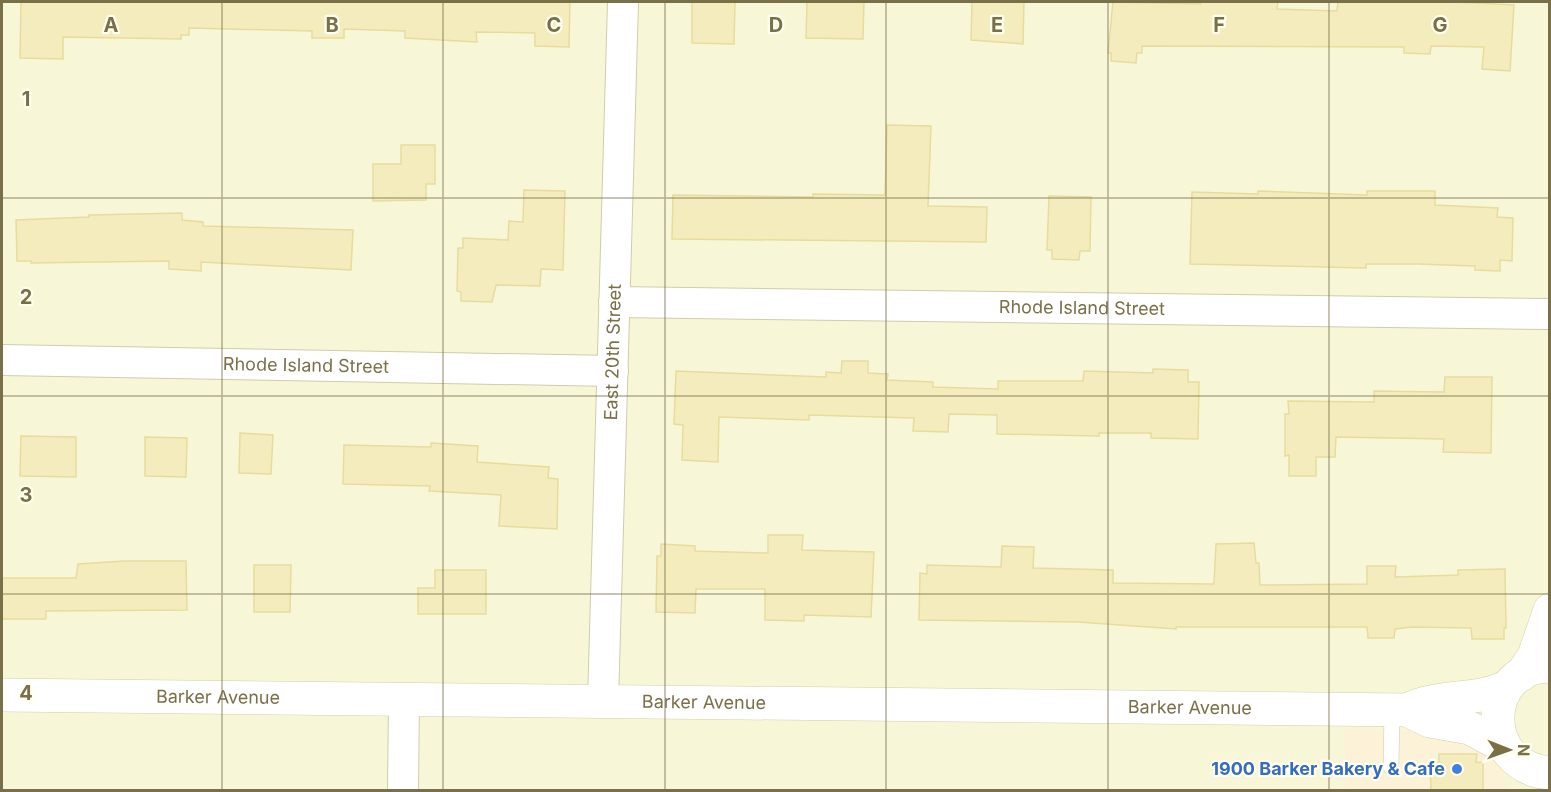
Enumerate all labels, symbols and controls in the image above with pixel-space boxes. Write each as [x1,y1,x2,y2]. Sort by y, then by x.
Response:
text: A [104,13,119,37]
text: B [325,13,339,37]
text: C [547,13,561,37]
text: D [769,13,783,37]
text: E [991,13,1003,37]
text: F [1213,13,1225,37]
text: G [1432,13,1448,37]
text: 1 [22,87,30,111]
street label: East 20th Street [600,284,625,421]
text: 2 [20,285,32,309]
street label: Rhode Island Street [999,296,1165,319]
street label: Rhode Island Street [223,353,389,377]
text: 3 [20,483,32,507]
text: 4 [19,681,33,705]
street label: Barker Avenue [156,686,280,708]
street label: Barker Avenue [642,691,766,713]
street label: Barker Avenue [1128,696,1252,718]
north arrow [1479,720,1539,780]
text: N [1514,744,1534,757]
place label: 1900 Barker Bakery & Cafe [1211,758,1445,779]
marker: 1900 Barker Bakery & Cafe [1450,762,1464,776]

